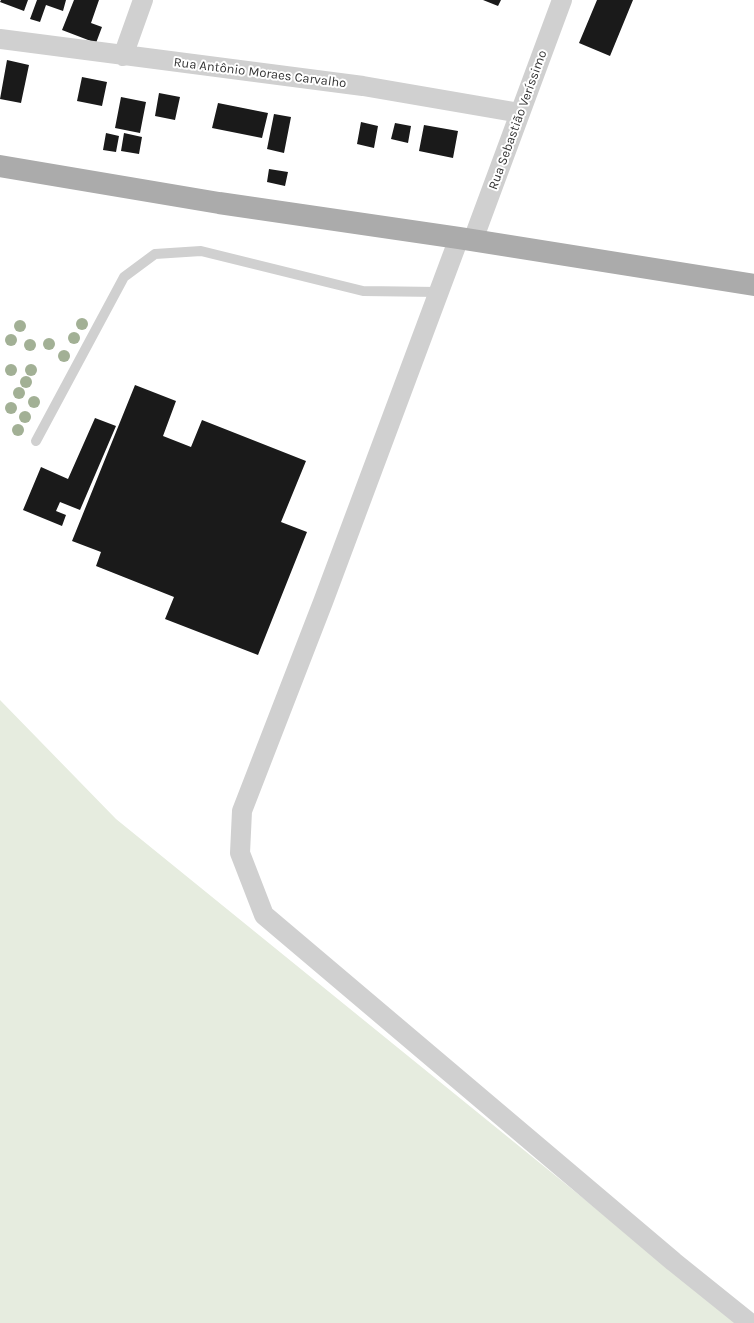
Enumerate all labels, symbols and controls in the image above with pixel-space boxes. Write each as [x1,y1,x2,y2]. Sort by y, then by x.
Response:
street label: Rua Sebastião Veríssimo [485,48,551,192]
street label: Rua Antônio Moraes Carvalho [173,55,347,91]

